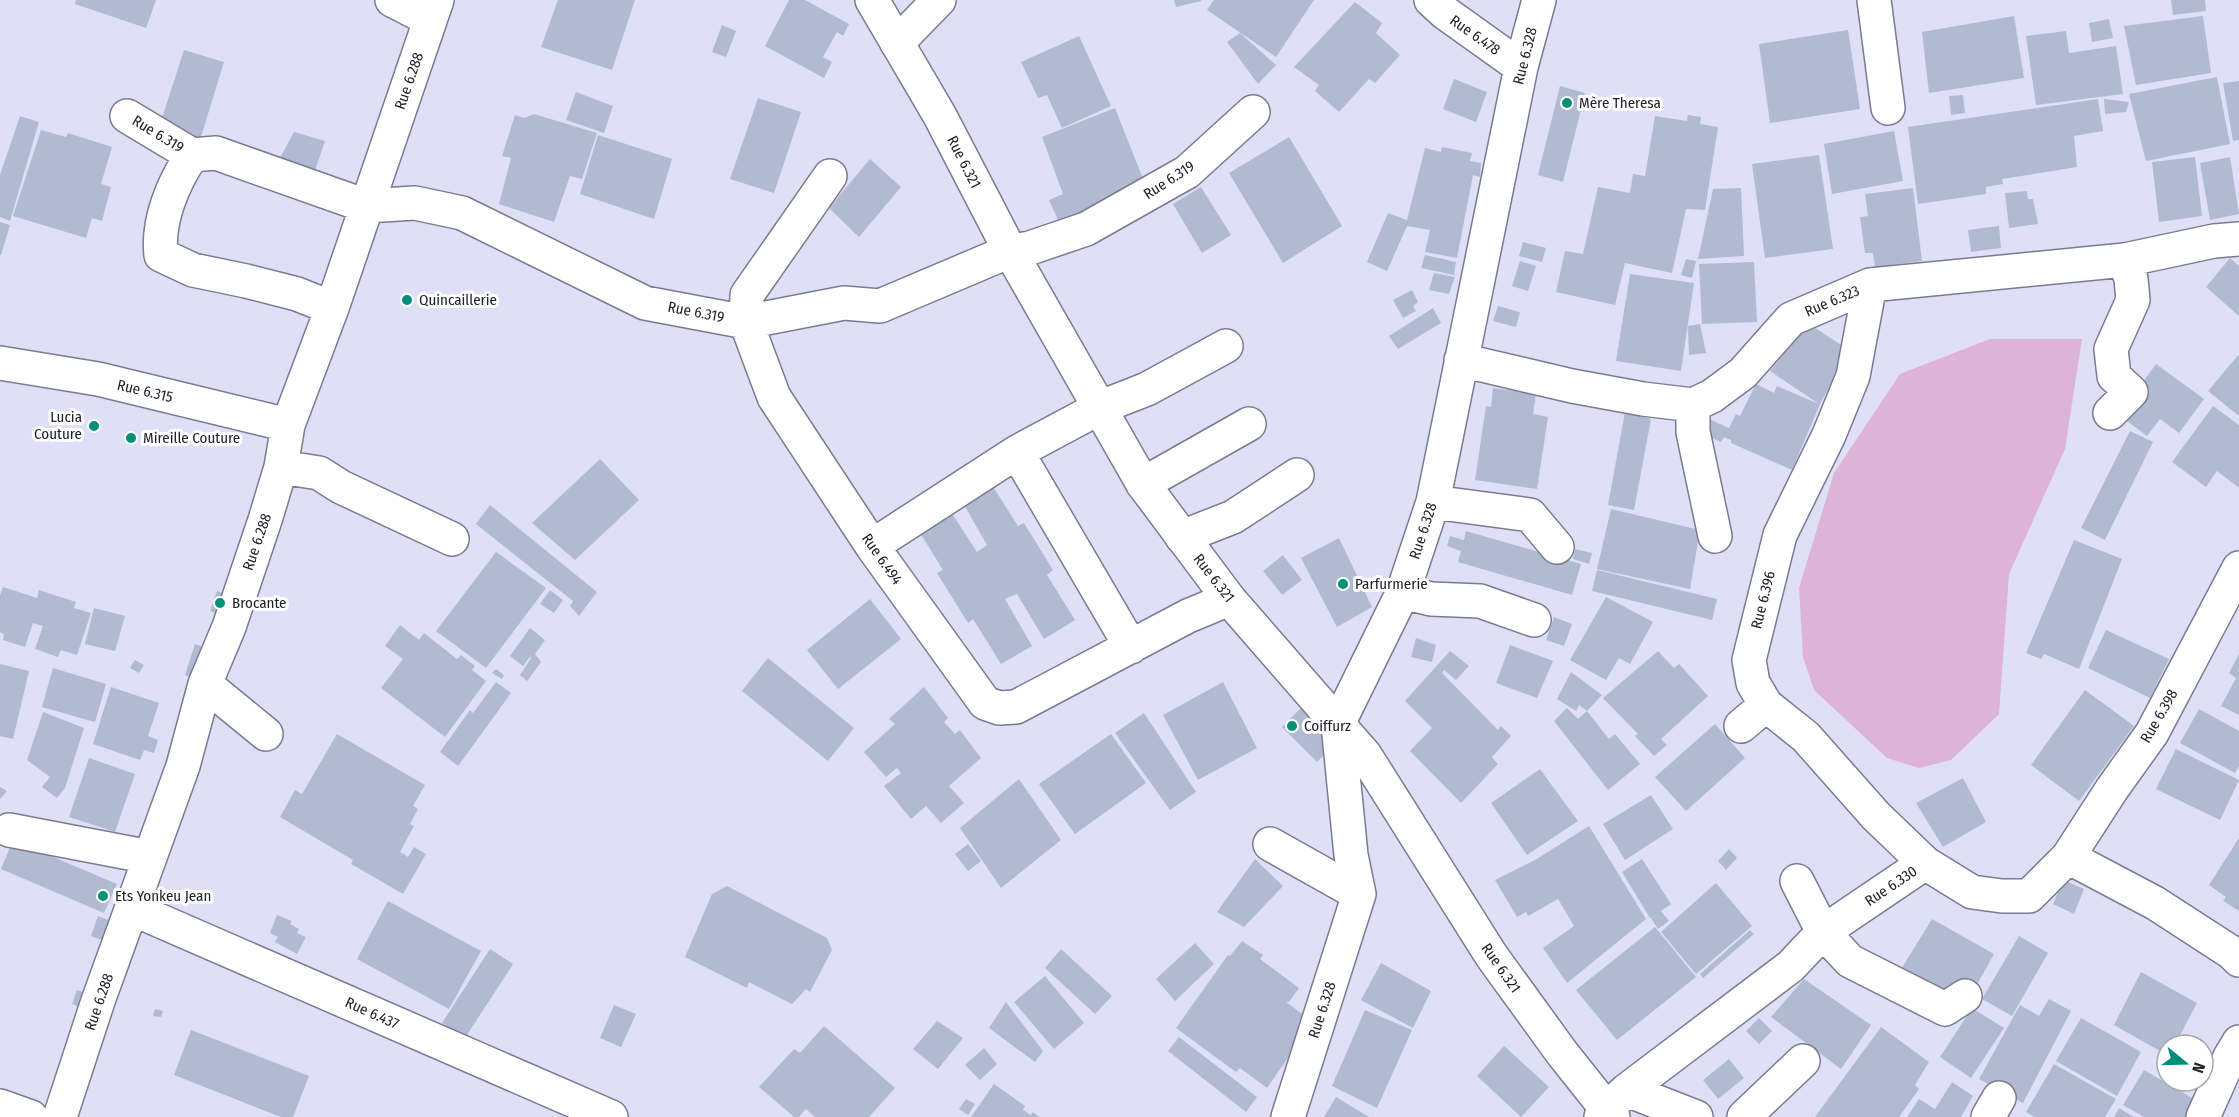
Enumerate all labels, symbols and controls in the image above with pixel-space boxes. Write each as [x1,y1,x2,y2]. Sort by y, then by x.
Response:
street label: Rue 6.478 [1446,11,1504,59]
street label: Rue 6.328 [1509,25,1541,87]
street label: Rue 6.288 [391,50,427,112]
place label: Mère Theresa [1579,94,1661,112]
marker: Mère Theresa [1560,96,1574,110]
street label: Rue 6.319 [129,112,187,156]
street label: Rue 6.321 [943,133,985,191]
street label: Rue 6.319 [1140,157,1198,203]
street label: Rue 6.323 [1802,281,1862,321]
place label: Quincaillerie [419,291,497,309]
marker: Quincaillerie [400,293,414,307]
street label: Rue 6.319 [666,298,726,326]
street label: Rue 6.315 [115,376,175,406]
place label: Lucia Couture [34,408,82,443]
marker: Lucia Couture [87,419,101,433]
place label: Mireille Couture [143,429,240,447]
marker: Mireille Couture [124,431,138,445]
street label: Rue 6.328 [1405,500,1441,562]
street label: Rue 6.288 [239,511,275,573]
street label: Rue 6.494 [858,530,906,588]
street label: Rue 6.321 [1190,550,1238,606]
street label: Rue 6.396 [1747,569,1779,631]
place label: Parfurmerie [1355,575,1428,593]
marker: Parfurmerie [1336,577,1350,591]
place label: Brocante [232,594,287,612]
marker: Brocante [213,596,227,610]
street label: Rue 6.398 [2136,686,2182,746]
place label: Coiffurz [1304,717,1351,735]
marker: Coiffurz [1285,719,1299,733]
street label: Rue 6.330 [1861,862,1921,910]
place label: Ets Yonkeu Jean [115,887,211,905]
marker: Ets Yonkeu Jean [96,889,110,903]
street label: Rue 6.321 [1477,940,1525,996]
street label: Rue 6.288 [81,971,117,1033]
street label: Rue 6.328 [1304,979,1340,1041]
street label: Rue 6.437 [342,993,402,1033]
north arrow [2155,1033,2215,1093]
text: N [2188,1060,2209,1075]

